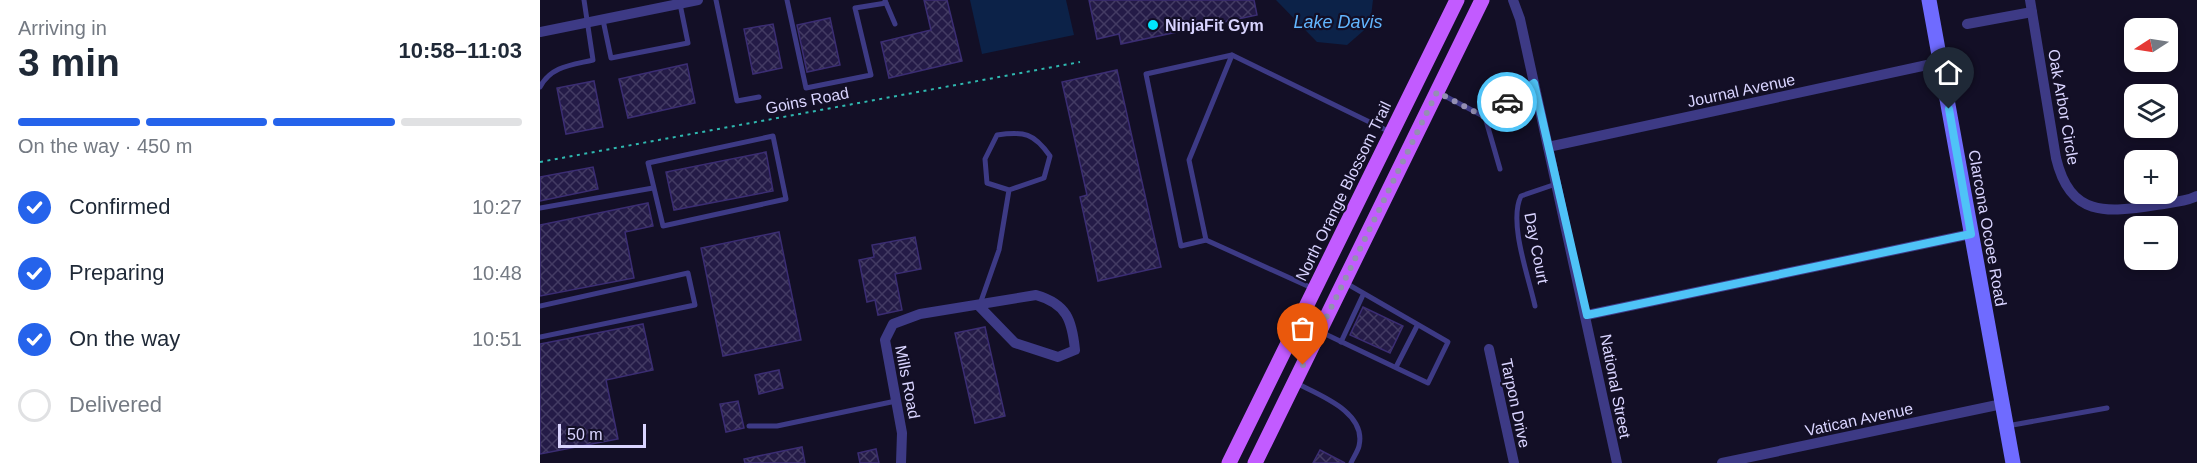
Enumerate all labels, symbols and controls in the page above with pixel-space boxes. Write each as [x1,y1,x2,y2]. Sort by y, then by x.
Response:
water label: Lake Davis [1293,12,1383,32]
text: Arriving in [18,17,107,39]
place label: NinjaFit Gym [1165,17,1264,34]
marker: NinjaFit Gym [1146,18,1160,32]
north arrow [2124,18,2178,72]
map controls [2124,18,2178,270]
text: 10:58–11:03 [398,38,522,63]
text: 3 min [18,41,120,84]
pin [1923,47,1974,109]
street label: Oak Arbor Circle [2045,48,2082,166]
icon: home [1932,56,1965,89]
street label: Journal Avenue [1686,71,1797,110]
courier [1477,72,1537,132]
street label: Goins Road [764,84,850,117]
button: layers [2124,84,2178,138]
icon: car [1491,86,1524,119]
street label: North Orange Blossom Trail [1293,99,1394,284]
text: On the way · 450 m [18,135,193,157]
street label: Clarcona Ocoee Road [1965,149,2010,308]
button: + [2124,150,2178,204]
icon: check [18,191,51,224]
text: Confirmed [69,194,170,219]
text: 10:27 [472,196,522,218]
street label: Day Court [1521,211,1552,286]
button: − [2124,216,2178,270]
icon: check [18,257,51,290]
text: Preparing [69,260,164,285]
text: 10:48 [472,262,522,284]
pin [1277,303,1328,365]
icon: bag [1286,312,1319,345]
icon: check [18,323,51,356]
text: On the way [69,326,180,351]
text: 10:51 [472,328,522,350]
street label: National Street [1597,333,1634,440]
street label: Mills Road [892,344,923,420]
street label: Tarpon Drive [1498,357,1533,449]
text: Delivered [69,392,162,417]
street label: Vatican Avenue [1804,400,1915,439]
scale bar [558,421,646,448]
text: 50 m [567,426,603,443]

